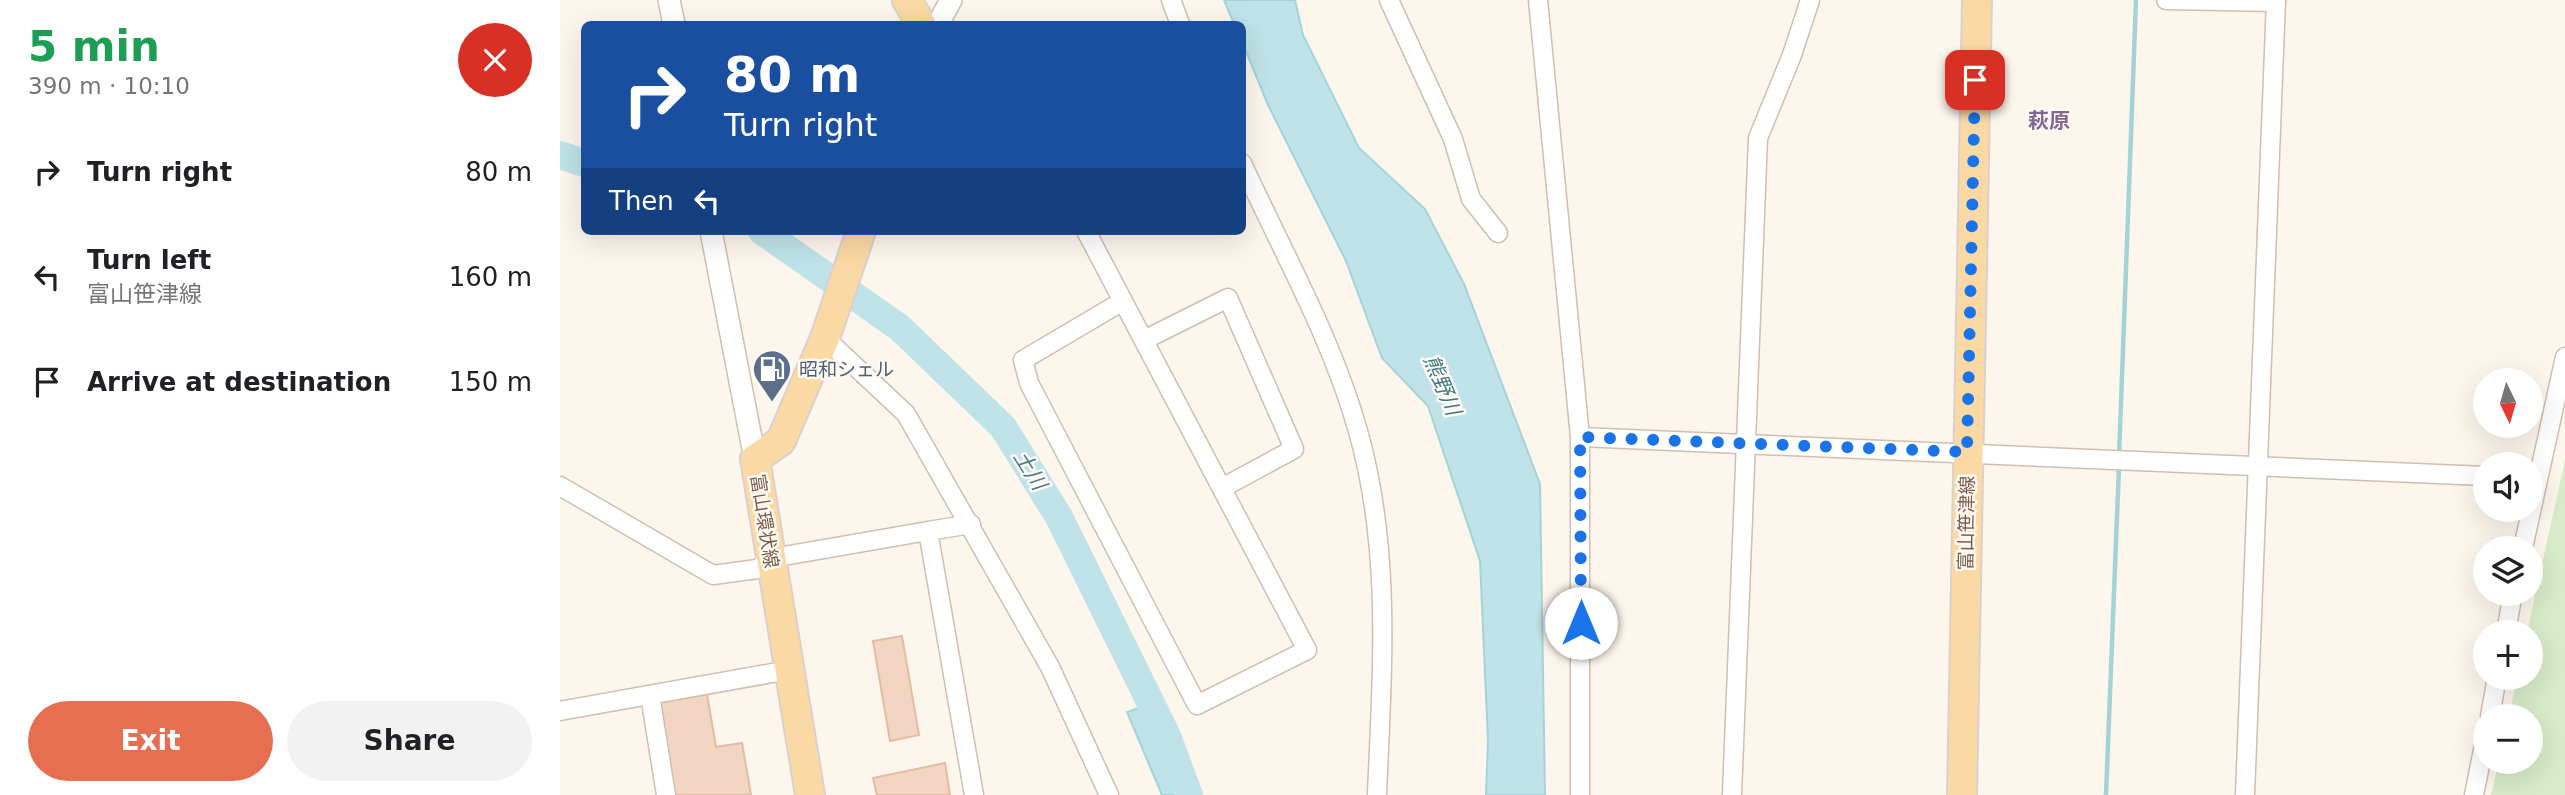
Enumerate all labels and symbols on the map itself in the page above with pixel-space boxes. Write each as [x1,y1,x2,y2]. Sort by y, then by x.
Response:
pin [1945,50,2005,110]
district label: 萩原 [2028,109,2070,133]
fuel station icon: 昭和シェル [751,348,793,403]
water label: 熊野川 [1419,351,1466,421]
place label: 昭和シェル [799,358,894,380]
north arrow [2473,368,2543,438]
water label: 土川 [1009,446,1052,496]
street label: 富山環状線 [747,472,783,570]
street label: 富山笹津線 [1954,475,1978,571]
position arrow [1544,586,1618,660]

